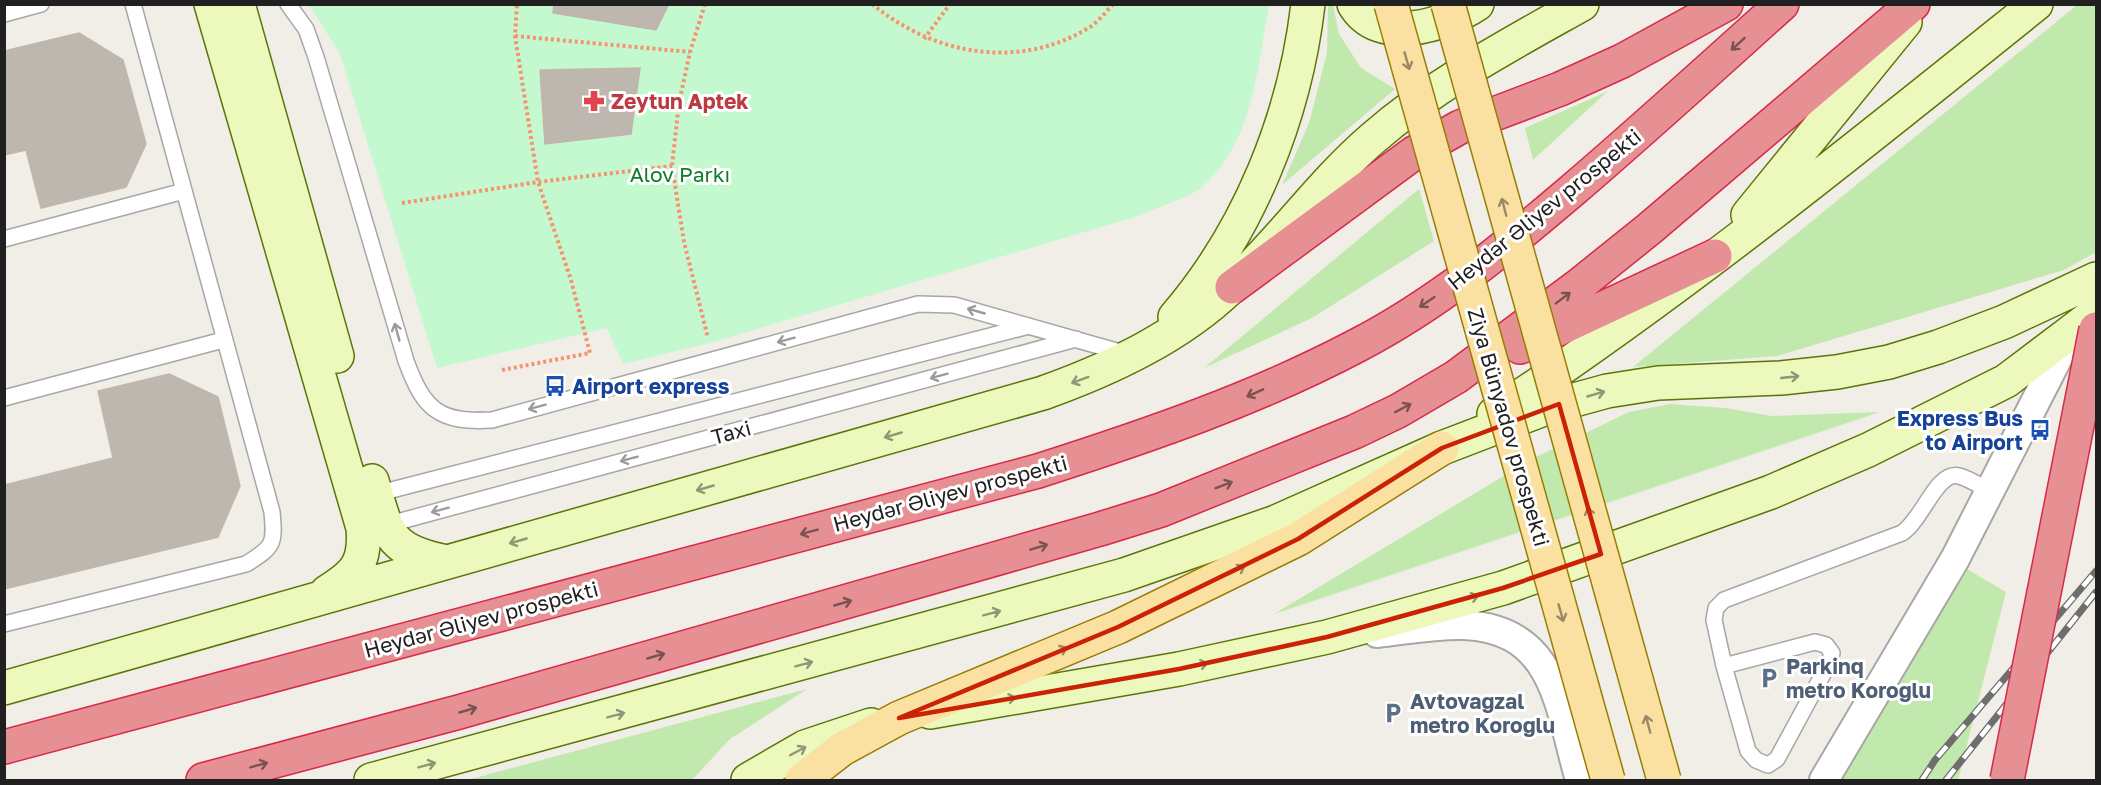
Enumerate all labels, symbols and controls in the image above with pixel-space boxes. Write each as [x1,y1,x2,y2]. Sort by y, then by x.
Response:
one-way arrow [1731,37,1746,51]
one-way arrow [1402,51,1413,70]
place label: Zeytun Aptek [611,88,749,114]
pharmacy icon: Zeytun Aptek [582,89,606,113]
street label: Heydər Əliyev prospekti [1442,123,1646,295]
park label: Alov Parkı [630,161,730,187]
one-way arrow [1498,198,1510,217]
one-way arrow [1555,291,1571,304]
one-way arrow [1419,296,1436,308]
one-way arrow [967,305,986,316]
street label: Ziya Bünyadov prospekti [1462,305,1556,549]
one-way arrow [391,323,402,342]
one-way arrow [777,335,796,346]
one-way arrow [930,371,949,382]
one-way arrow [1780,371,1799,382]
place label: Airport express [572,373,730,399]
bus stop icon: Airport express [543,374,567,398]
one-way arrow [1071,375,1090,386]
one-way arrow [1247,388,1265,400]
one-way arrow [1586,388,1605,399]
one-way arrow [528,402,547,413]
one-way arrow [1394,402,1411,414]
place label: Express Bus to Airport [1897,405,2023,455]
street label: Taxi [708,414,754,450]
bus stop icon: Express Bus to Airport [2028,418,2052,442]
one-way arrow [884,430,903,441]
street label: Heydər Əliyev prospekti [830,449,1070,537]
one-way arrow [620,454,639,466]
one-way arrow [1214,479,1233,490]
one-way arrow [696,483,715,494]
one-way arrow [431,505,450,516]
one-way arrow [1584,507,1595,526]
one-way arrow [800,527,819,538]
one-way arrow [509,536,528,548]
one-way arrow [1029,541,1048,552]
one-way arrow [1227,564,1245,575]
street label: Heydər Əliyev prospekti [361,575,601,663]
one-way arrow [1460,592,1479,603]
one-way arrow [833,597,852,608]
one-way arrow [1556,603,1567,622]
one-way arrow [982,606,1001,618]
one-way arrow [1050,645,1068,656]
one-way arrow [646,650,665,661]
place label: Parkinq metro Koroğlu [1786,653,1931,703]
one-way arrow [794,657,813,669]
one-way arrow [1189,658,1208,670]
parking icon: Parkinq metro Koroğlu [1757,666,1781,690]
place label: Avtovağzal metro Koroğlu [1410,688,1555,738]
one-way arrow [997,693,1016,704]
parking icon: Avtovağzal metro Koroğlu [1381,701,1405,725]
one-way arrow [458,703,477,715]
one-way arrow [606,709,625,721]
one-way arrow [1642,715,1653,734]
one-way arrow [789,745,807,756]
one-way arrow [249,759,268,771]
one-way arrow [417,759,436,771]

